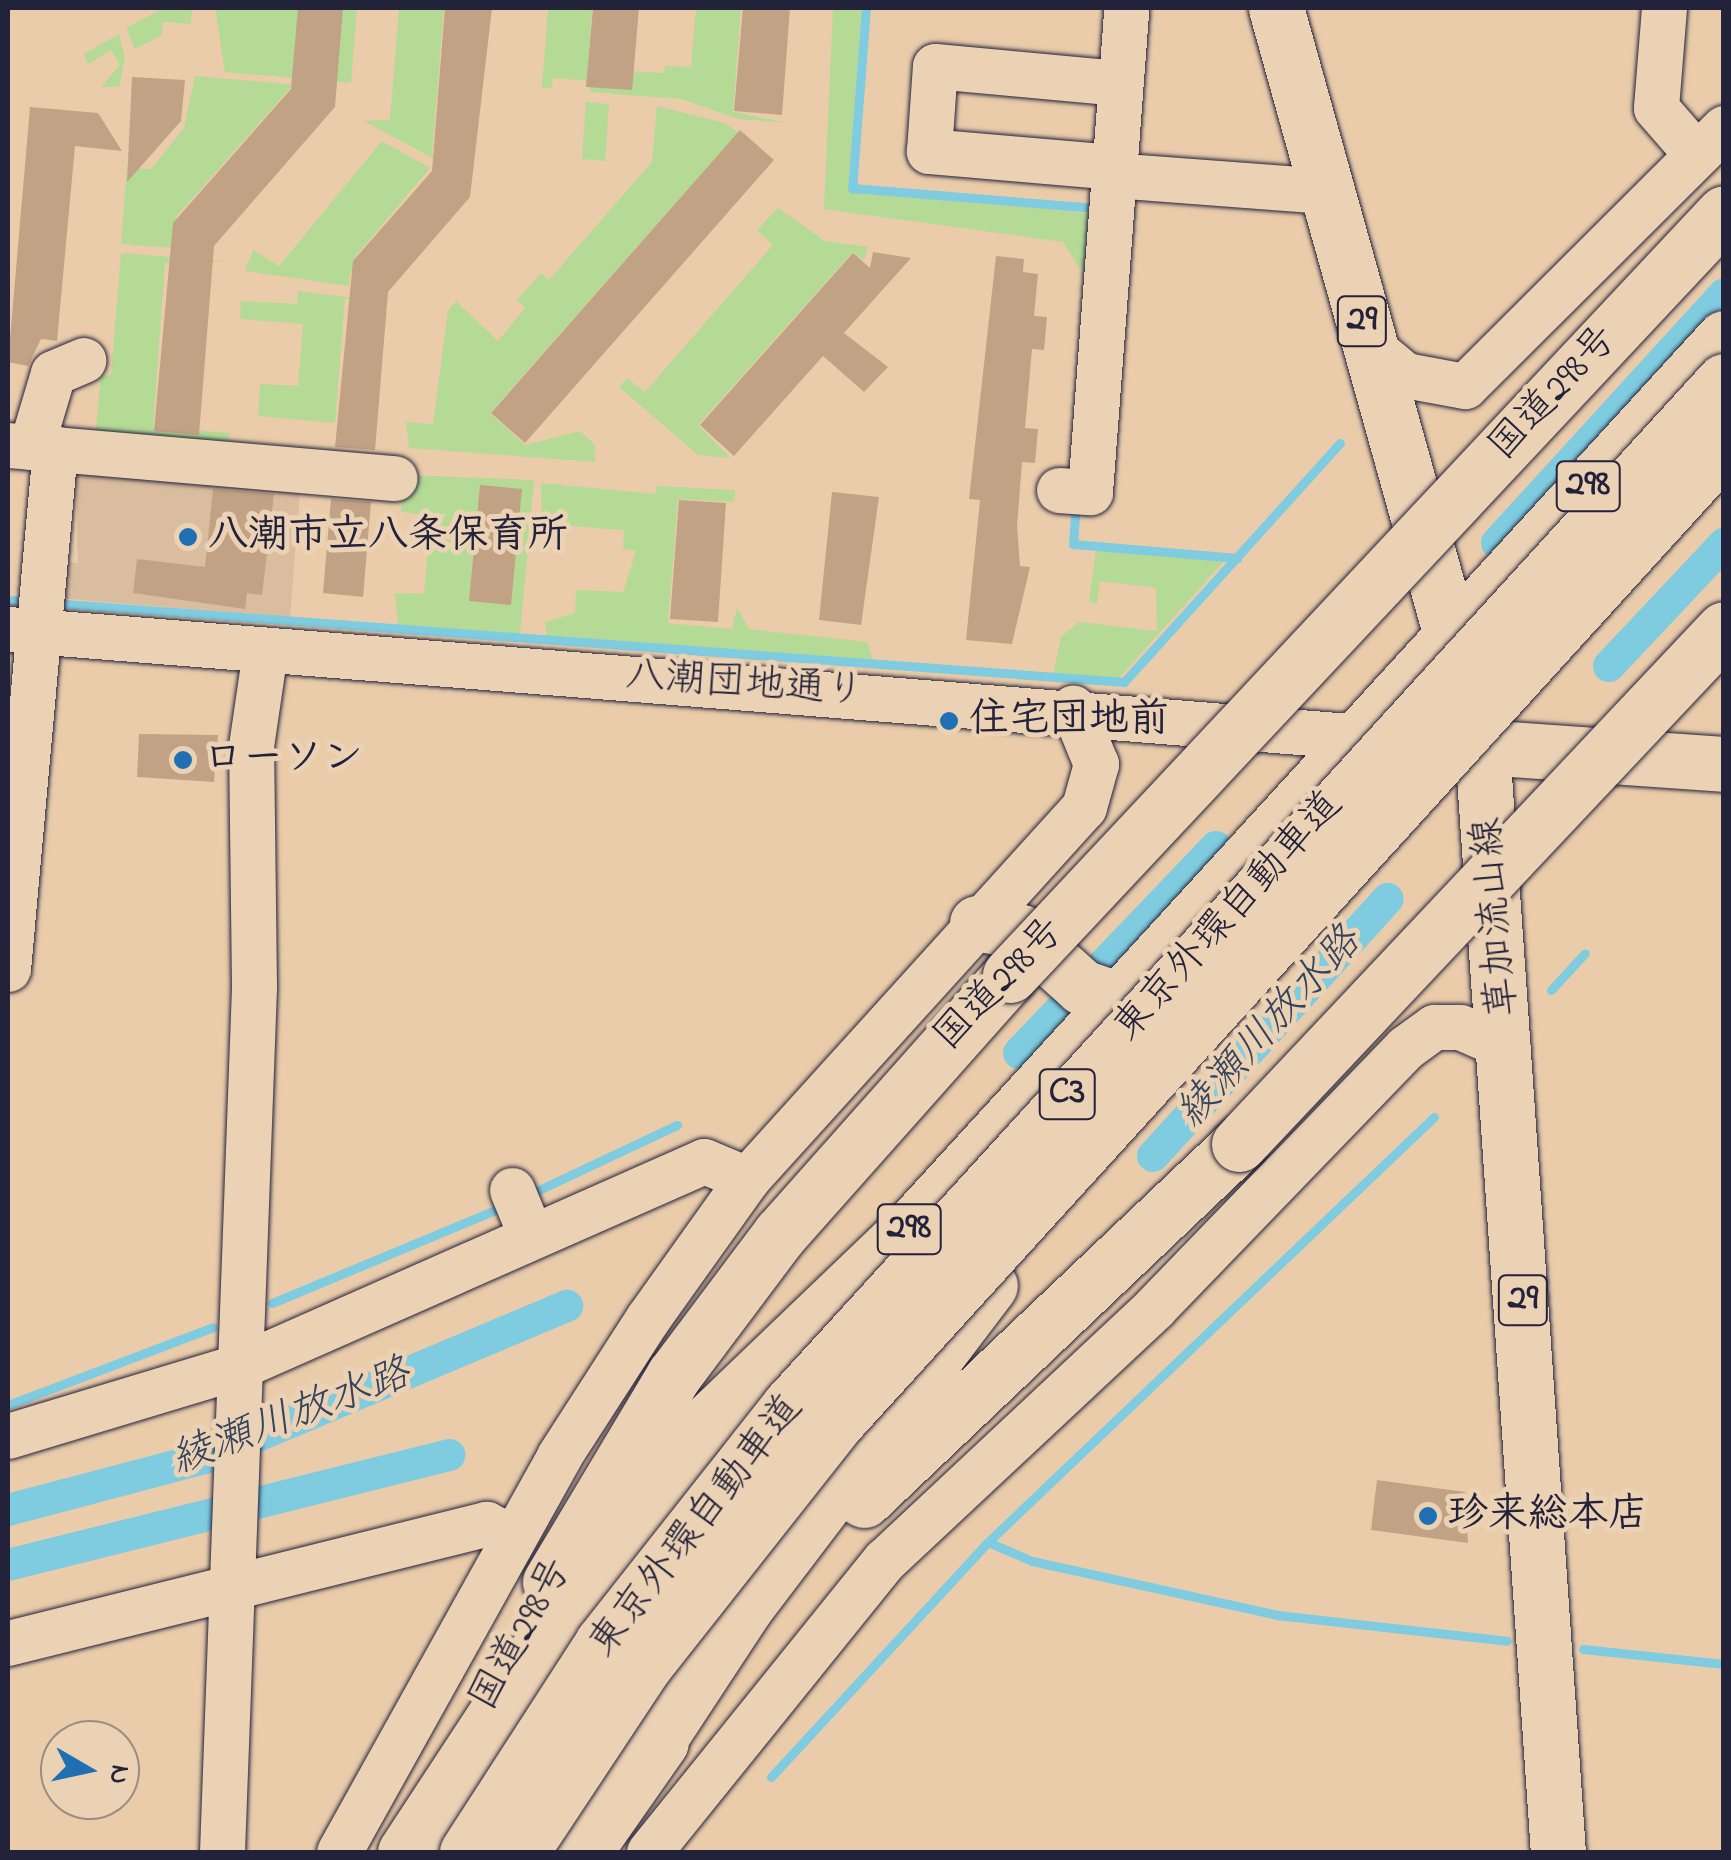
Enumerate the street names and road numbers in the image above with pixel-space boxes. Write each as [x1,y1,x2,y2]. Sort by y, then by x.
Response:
road number: 29 [1334,288,1390,354]
street label: 国道298号 [1480,317,1628,471]
road number: 298 [1556,453,1620,519]
street label: 八潮団地通り [624,653,866,717]
street label: 東京外環自動車道 [1104,782,1354,1052]
street label: 草加流山線 [1464,815,1530,1019]
street label: 国道298号 [925,908,1075,1062]
road number: C3 [1037,1061,1097,1127]
road number: 298 [876,1196,942,1262]
road number: 29 [1496,1267,1550,1333]
street label: 東京外環自動車道 [580,1386,814,1668]
street label: 国道298号 [461,1550,583,1720]

